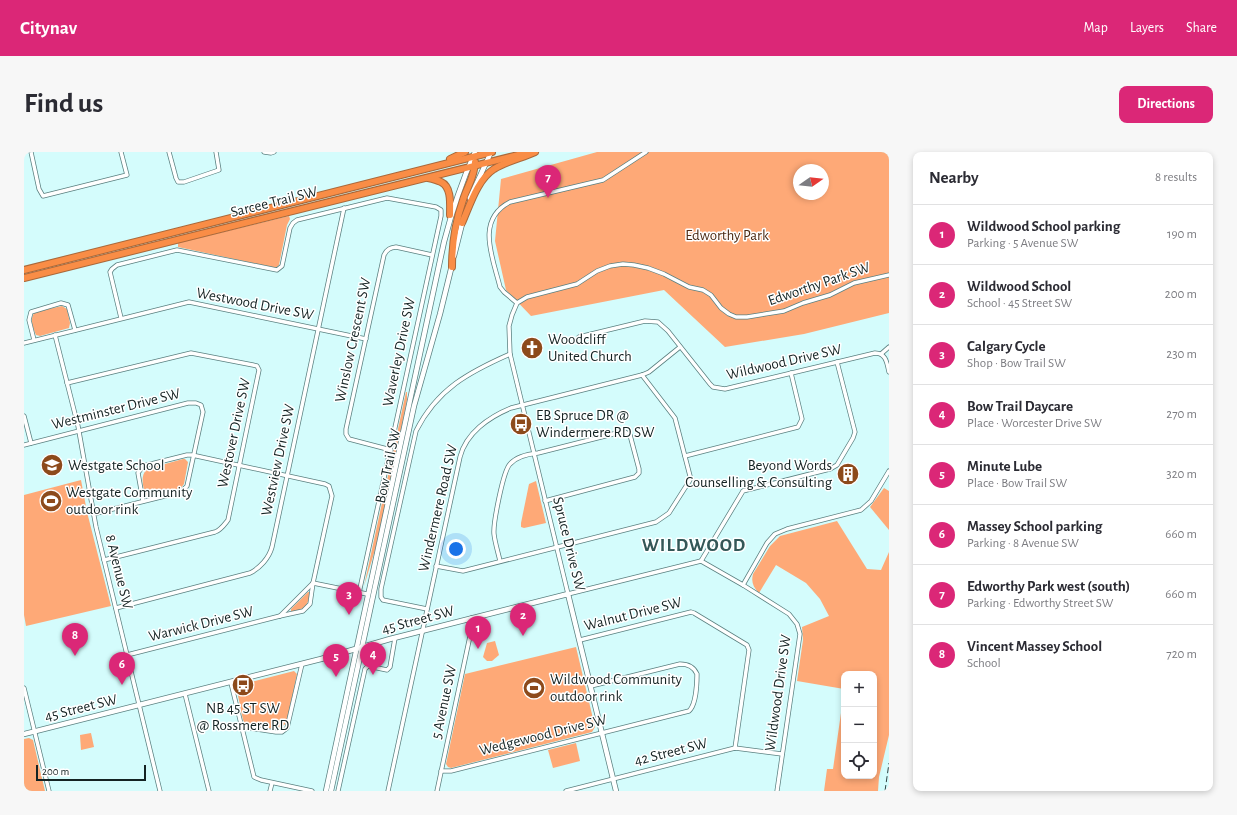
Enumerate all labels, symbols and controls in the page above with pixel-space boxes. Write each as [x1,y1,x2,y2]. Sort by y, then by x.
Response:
text: Citynav [20,19,77,38]
text: Map [1083,21,1108,35]
text: Layers [1130,21,1164,35]
text: Share [1186,21,1217,35]
button: Directions [1119,86,1213,123]
text: Find us [24,90,103,118]
north arrow [793,164,829,200]
pin: 7 [535,165,561,198]
text: Nearby [929,169,979,186]
text: 8 results [1155,171,1197,184]
street label: Sarcee Trail SW [229,184,319,220]
text: Wildwood School parking [967,219,1120,234]
park label: Edworthy Park [685,228,769,243]
text: 1 [940,228,944,241]
text: 190 m [1167,228,1197,241]
text: Parking · 5 Avenue SW [967,237,1078,250]
street label: Edworthy Park SW [766,259,872,308]
street label: Winslow Crescent SW [332,276,374,404]
text: Wildwood School [967,279,1071,294]
street label: Westwood Drive SW [195,285,315,323]
text: 2 [939,288,945,301]
text: 200 m [1165,288,1197,301]
street label: Waverley Drive SW [380,296,418,408]
text: School · 45 Street SW [967,297,1072,310]
place label: Woodcliff United Church [548,332,632,364]
church icon: Woodcliff United Church [519,335,545,361]
text: Calgary Cycle [967,339,1046,354]
street label: Wildwood Drive SW [725,341,844,383]
text: 3 [939,348,945,361]
text: 230 m [1166,348,1197,361]
text: Shop · Bow Trail SW [967,357,1066,370]
street label: Westover Drive SW [215,376,253,489]
street label: Westminster Drive SW [50,386,182,432]
text: Bow Trail Daycare [967,399,1073,414]
street label: Westview Drive SW [259,402,297,517]
place label: EB Spruce DR @ Windermere RD SW [536,408,655,440]
text: 4 [939,408,945,421]
text: 270 m [1166,408,1197,421]
bus stop icon: EB Spruce DR @ Windermere RD SW [508,411,534,437]
text: Place · Worcester Drive SW [967,417,1102,430]
street label: Bow Trail SW [373,427,403,505]
street label: Windermere Road SW [416,442,460,573]
school or university icon: Westgate School [39,452,65,478]
place label: Westgate School [68,458,164,473]
place label: Beyond Words Counselling & Consulting [685,458,833,490]
text: Minute Lube [967,459,1042,474]
building icon: Beyond Words Counselling & Consulting [835,461,861,487]
text: 5 [939,468,945,481]
text: 320 m [1166,468,1197,481]
text: Place · Bow Trail SW [967,477,1067,490]
place label: Westgate Community outdoor rink [66,485,193,517]
sports icon: Westgate Community outdoor rink [38,488,64,514]
street label: Spruce Drive SW [550,495,588,593]
text: Massey School parking [967,519,1102,534]
text: 6 [939,528,945,541]
text: 660 m [1165,528,1197,541]
street label: 8 Avenue SW [102,533,136,611]
district label: WILDWOOD [642,536,746,555]
text: Parking · 8 Avenue SW [967,537,1079,550]
your location [446,539,466,559]
text: Edworthy Park west (south) [967,579,1130,594]
pin: 3 [336,582,362,615]
text: 7 [939,588,945,601]
text: 660 m [1165,588,1197,601]
street label: Walnut Drive SW [583,594,684,633]
text: Parking · Edworthy Street SW [967,597,1113,610]
street label: 45 Street SW [380,603,456,637]
pin: 2 [510,603,536,636]
street label: Warwick Drive SW [147,604,255,644]
pin: 1 [465,616,491,649]
pin: 8 [62,623,88,656]
street label: Wildwood Drive SW [762,633,794,752]
text: Vincent Massey School [967,639,1102,654]
pin: 4 [360,642,386,675]
pin: 5 [323,644,349,677]
text: 8 [939,648,945,661]
text: 720 m [1166,648,1197,661]
pin: 6 [109,652,135,685]
text: School [967,657,1001,670]
street label: 5 Avenue SW [429,663,459,740]
map controls [841,671,877,779]
button: + [841,671,877,707]
bus stop icon: NB 45 ST SW @ Rossmere RD [230,672,256,698]
place label: Wildwood Community outdoor rink [550,672,683,704]
sports icon: Wildwood Community outdoor rink [521,675,547,701]
street label: 45 Street SW [43,692,119,724]
place label: NB 45 ST SW @ Rossmere RD [197,701,289,733]
button: − [841,707,877,743]
street label: Wedgewood Drive SW [478,712,609,758]
street label: 42 Street SW [633,736,710,768]
button: locate [841,743,877,779]
scale bar [36,763,146,782]
text: 200 m [42,766,69,777]

